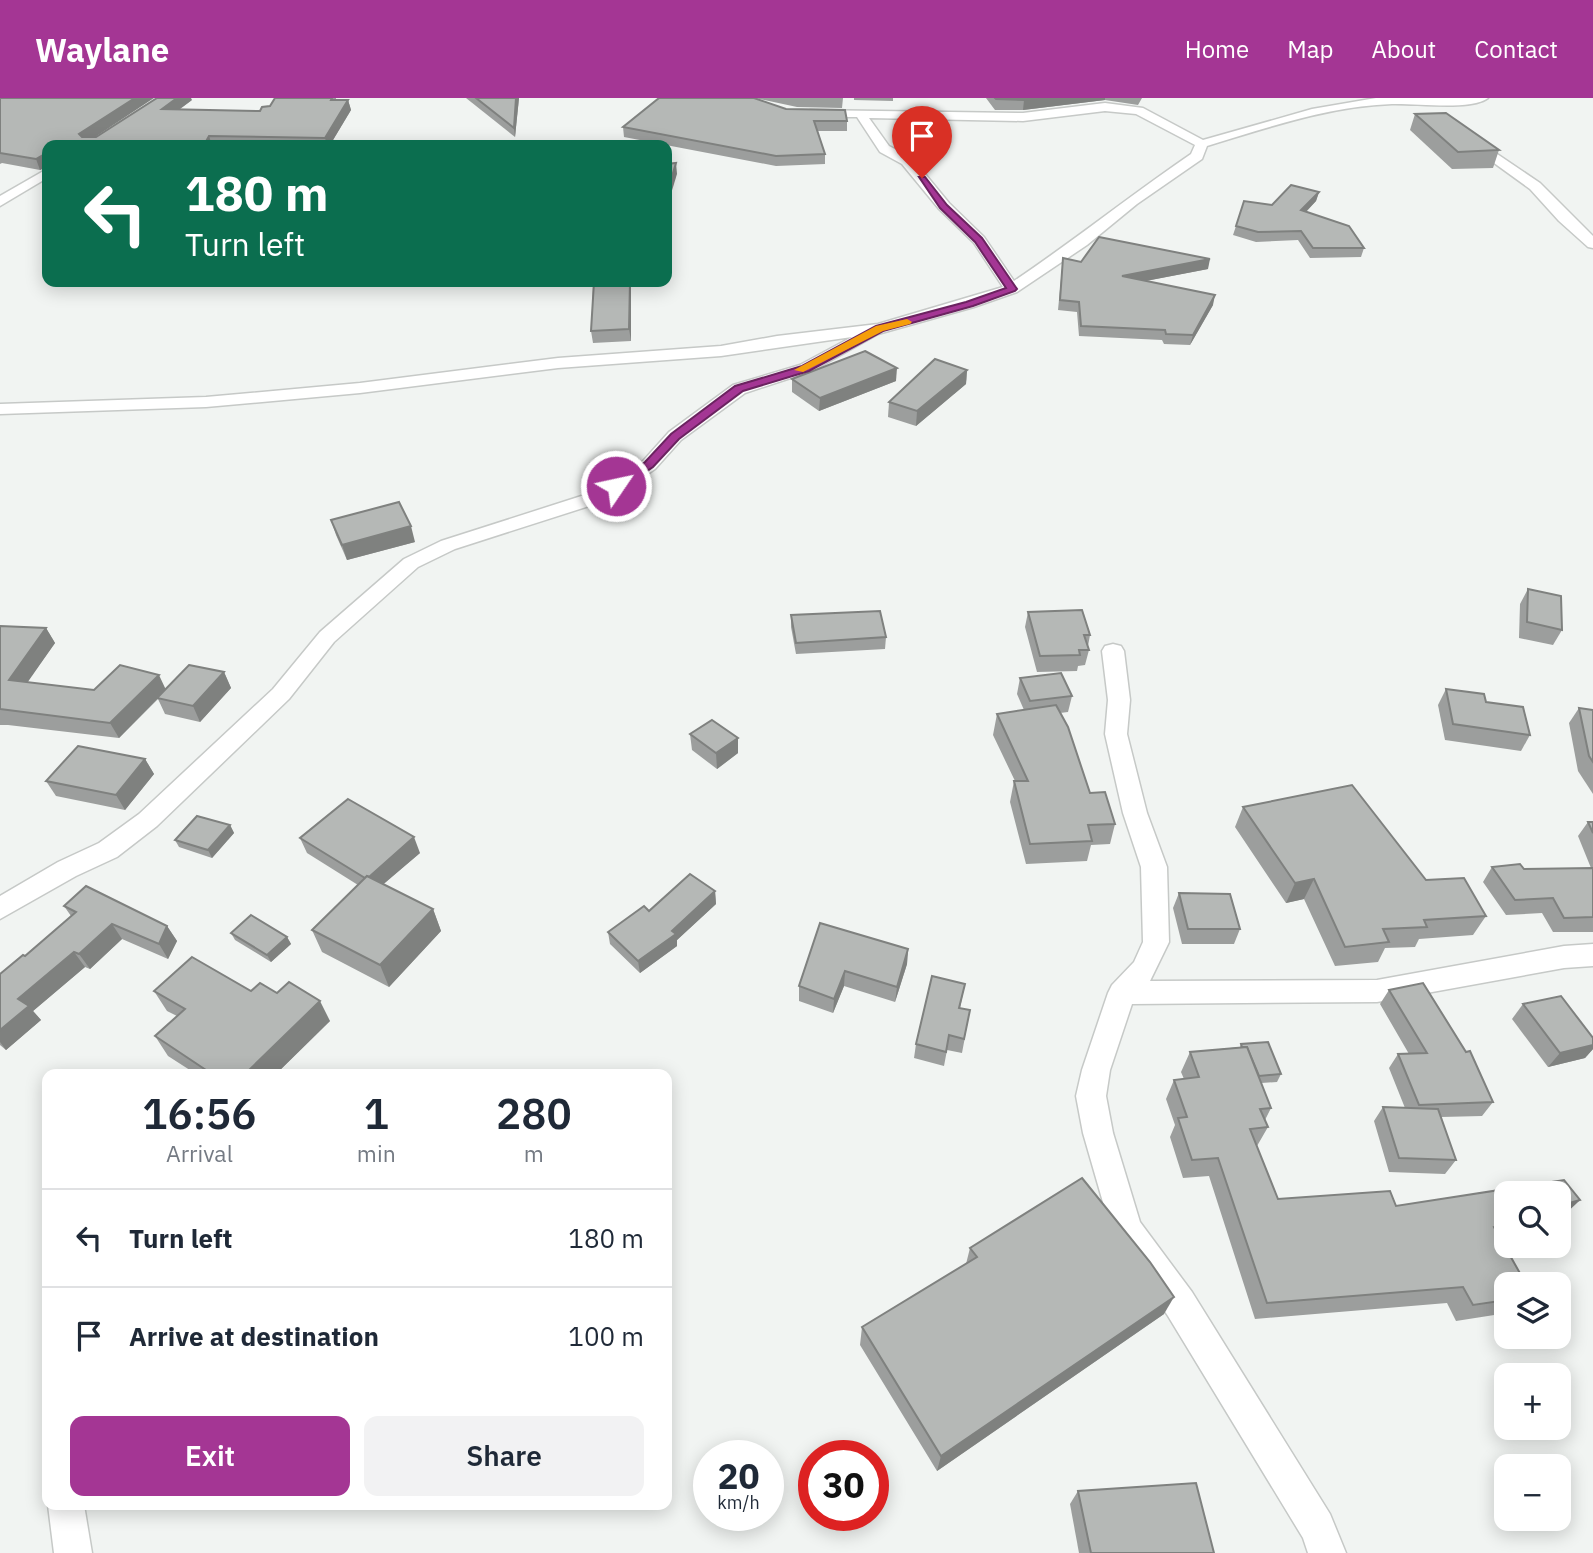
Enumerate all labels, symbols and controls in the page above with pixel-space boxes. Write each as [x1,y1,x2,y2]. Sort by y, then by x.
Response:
text: Waylane [35,28,169,71]
text: Home [1185,33,1249,65]
text: Map [1287,33,1333,65]
text: About [1371,33,1436,65]
text: Contact [1474,33,1558,65]
pin [892,106,952,178]
icon: arrive [903,117,941,155]
text: 180 m [185,161,329,224]
icon: left [70,168,161,259]
text: Turn left [185,223,305,265]
position arrow [579,449,653,523]
text: 16:56 [142,1086,257,1141]
text: 1 [364,1086,389,1141]
text: 280 [496,1086,572,1141]
text: Arrival [166,1138,233,1168]
text: min [357,1138,396,1168]
text: m [524,1138,544,1168]
map controls [1494,1181,1571,1531]
button: search [1494,1181,1571,1258]
icon: left [70,1219,108,1257]
text: Turn left [129,1221,232,1255]
text: 180 m [568,1221,644,1255]
button: layers [1494,1272,1571,1349]
icon: arrive [70,1317,108,1355]
text: Arrive at destination [129,1319,379,1353]
text: 100 m [568,1319,644,1353]
button: + [1494,1363,1571,1440]
button: Exit [70,1416,350,1496]
button: Share [364,1416,644,1496]
speed limit sign: 30 [798,1440,889,1531]
text: 20 [717,1453,760,1499]
button: − [1494,1454,1571,1531]
text: km/h [717,1491,760,1514]

